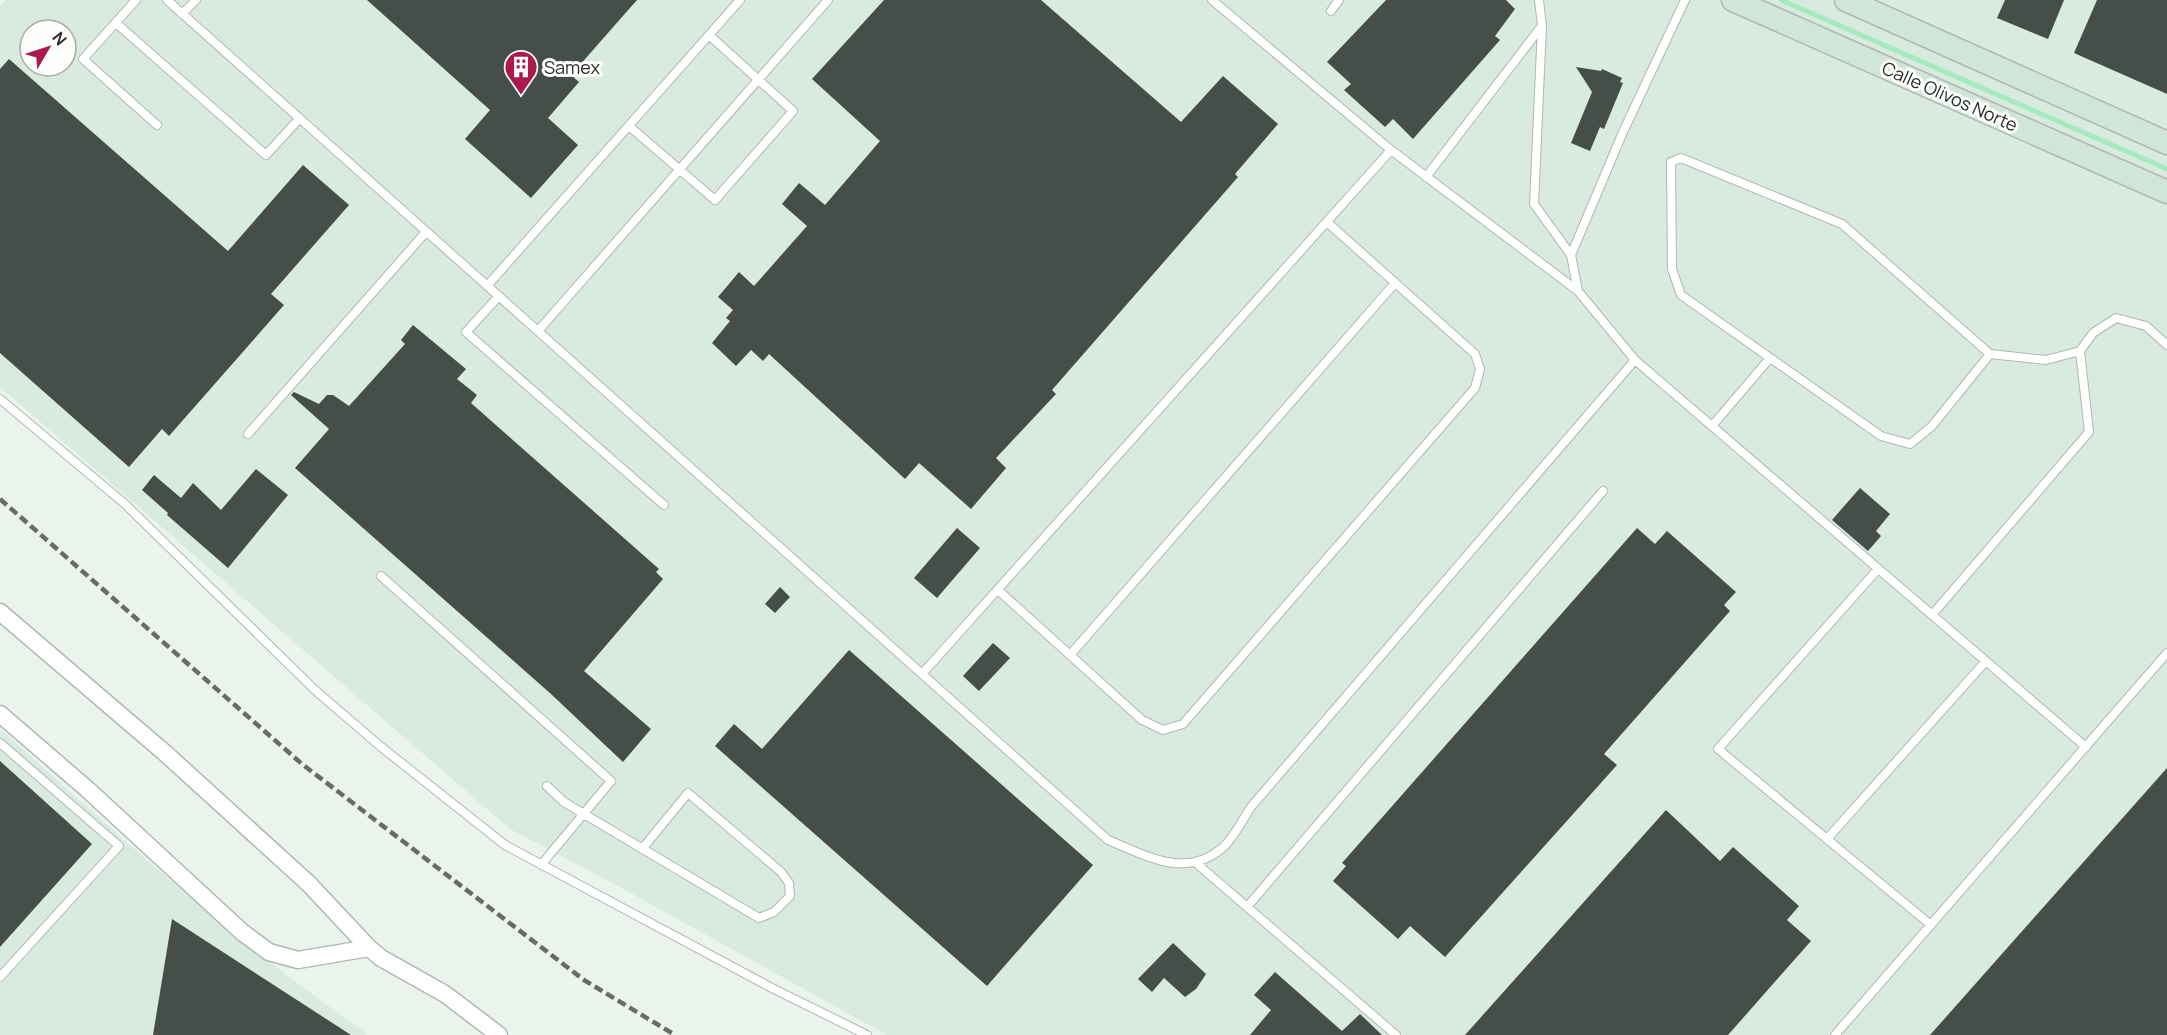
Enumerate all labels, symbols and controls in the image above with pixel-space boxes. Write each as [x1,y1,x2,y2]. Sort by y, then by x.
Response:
north arrow [18,18,78,78]
text: N [47,27,72,50]
building icon: Samex [503,49,539,96]
place label: Samex [544,55,600,79]
street label: Calle Olivos Norte [1878,55,2022,137]

